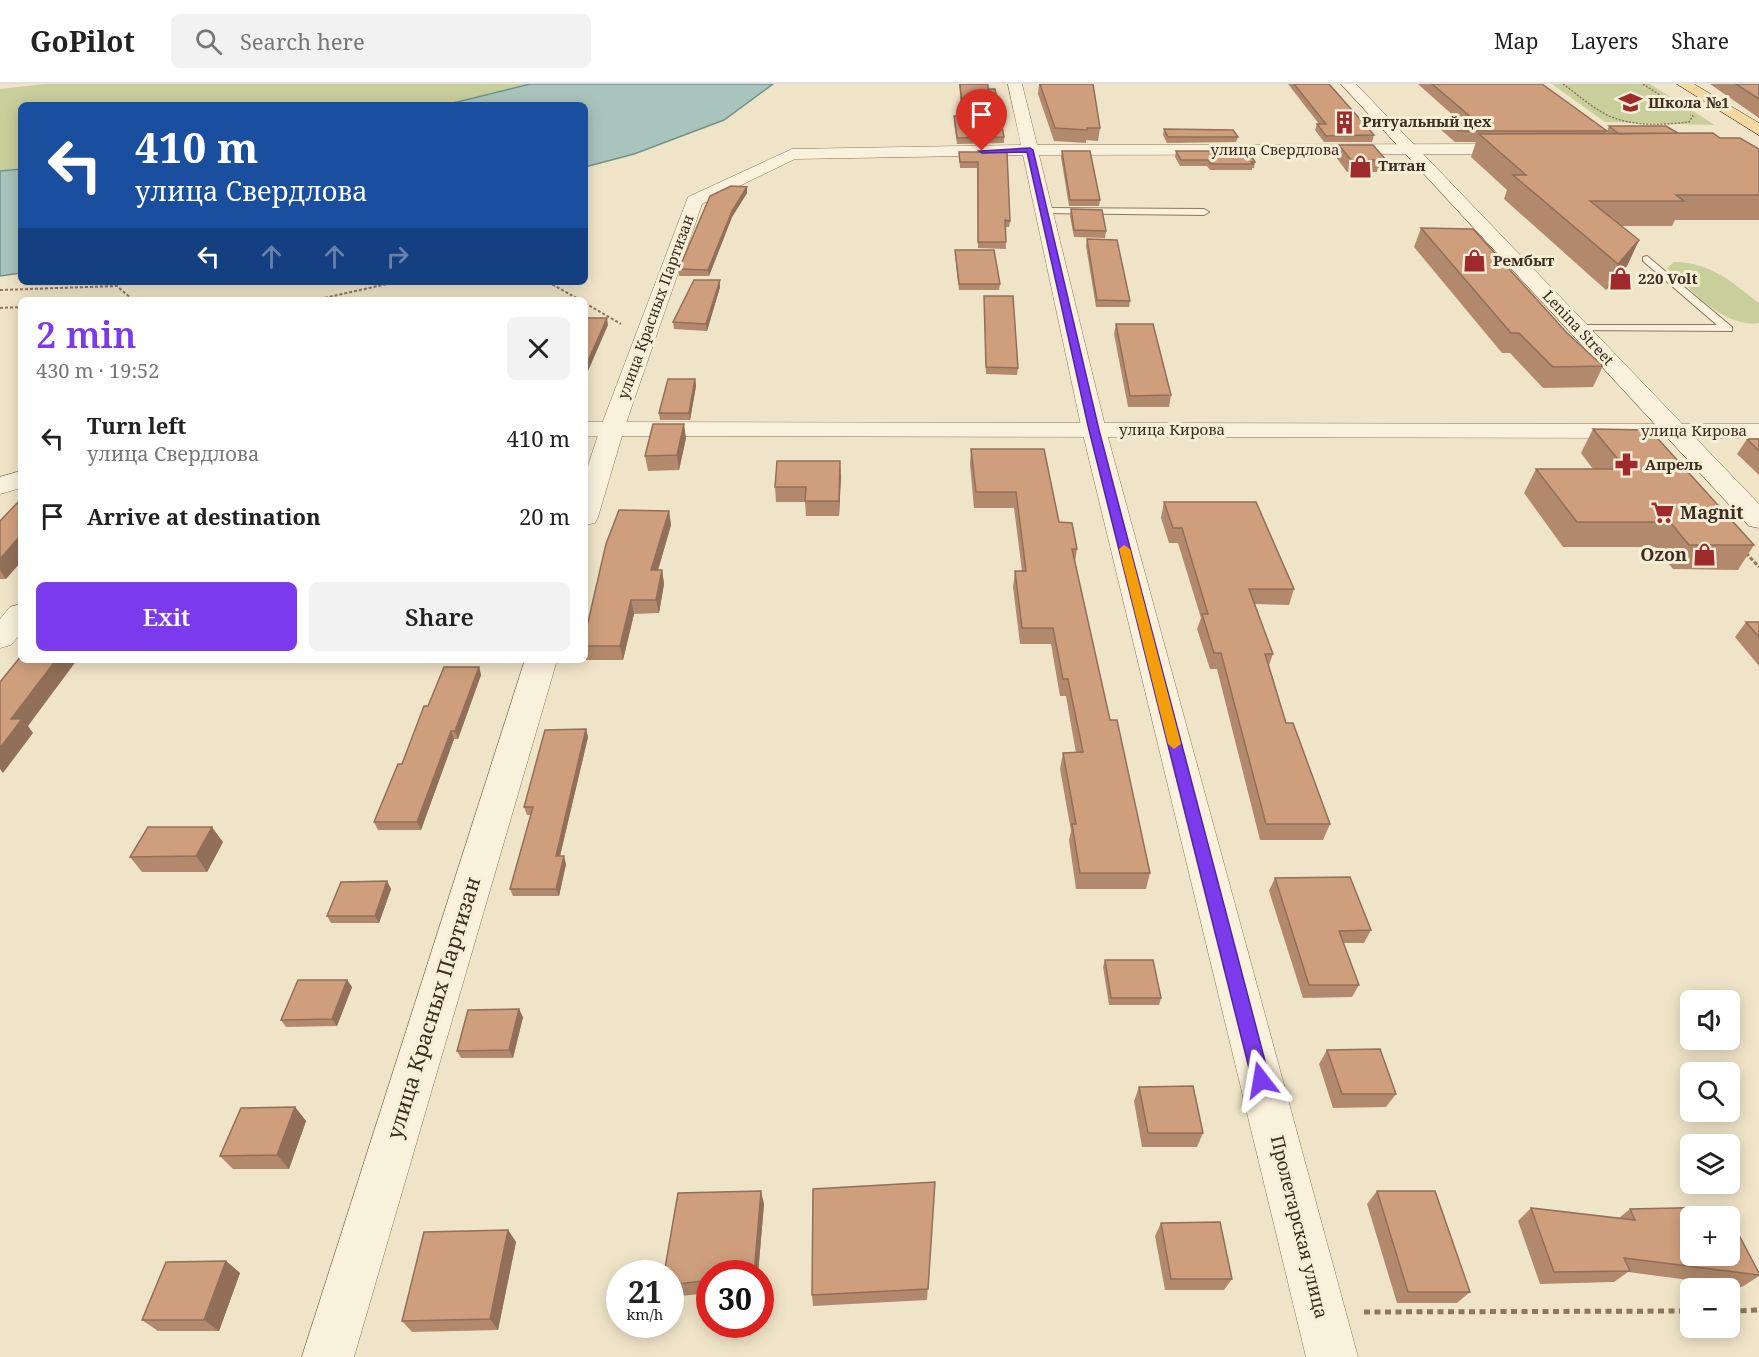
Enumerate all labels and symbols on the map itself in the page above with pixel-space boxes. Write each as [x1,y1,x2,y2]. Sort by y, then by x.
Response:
pin [956,89,1007,151]
school or university icon: Школа №1 [1617,90,1643,116]
place label: Школа №1 [1648,92,1730,112]
building icon: Ритуальный цех [1331,109,1357,135]
place label: Ритуальный цех [1362,111,1492,131]
street label: улица Свердлова [1210,139,1340,159]
shop icon: Титан [1347,153,1373,179]
place label: Титан [1378,155,1426,175]
street label: улица Красных Партизан [612,212,698,402]
shop icon: Рембыт [1462,248,1488,274]
place label: Рембыт [1493,250,1555,270]
shop icon: 220 Volt [1607,266,1633,292]
place label: 220 Volt [1638,268,1697,288]
street label: Lenina Street [1539,286,1619,369]
street label: улица Кирова [1119,419,1225,439]
street label: улица Кирова [1641,420,1747,440]
pharmacy icon: Апрель [1614,452,1640,478]
place label: Апрель [1645,454,1703,474]
supermarket icon: Magnit [1649,500,1675,526]
place label: Magnit [1680,500,1744,524]
place label: Ozon [1640,542,1687,566]
shop icon: Ozon [1692,542,1718,568]
street label: улица Красных Партизан [380,873,486,1142]
position arrow [1229,1048,1293,1112]
street label: Пролетарская улица [1266,1133,1334,1321]
speed limit sign: 30 [696,1260,774,1338]

